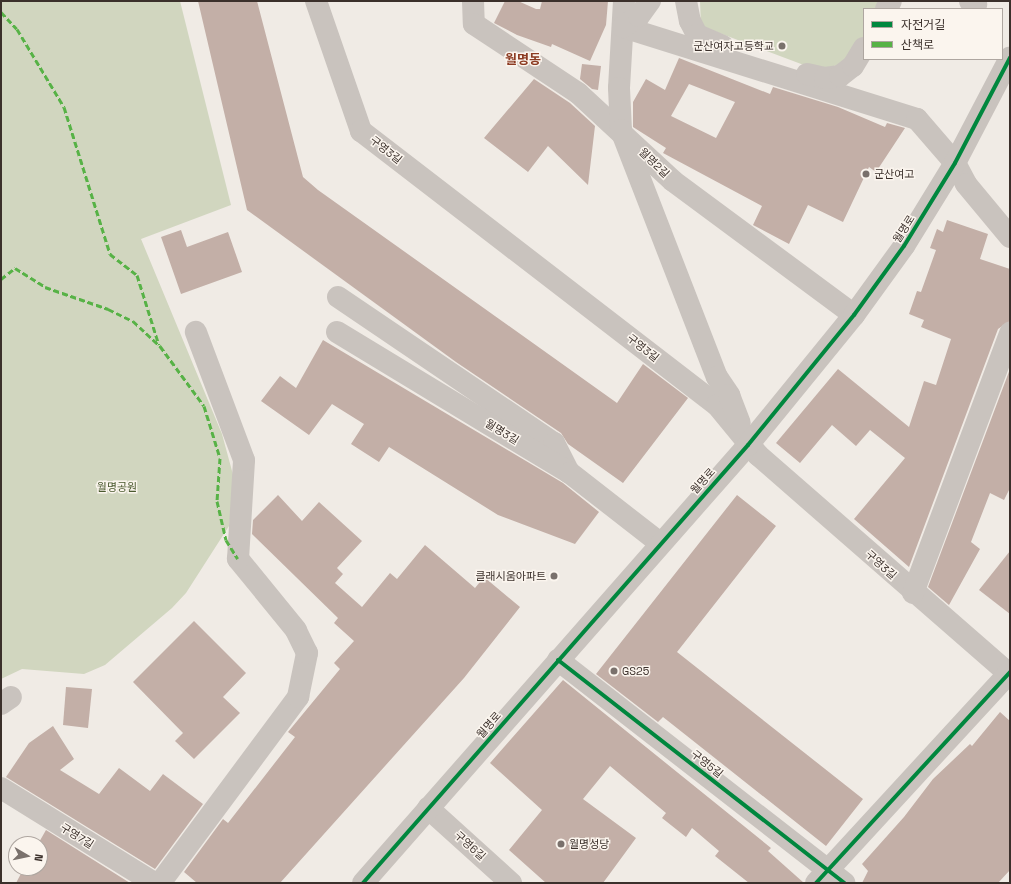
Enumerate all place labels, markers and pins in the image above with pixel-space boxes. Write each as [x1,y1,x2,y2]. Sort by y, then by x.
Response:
place label: 군산여자고등학교 [693,39,774,53]
marker: 군산여자고등학교 [777,41,787,51]
place label: 군산여고 [874,167,914,181]
marker: 군산여고 [861,169,871,179]
place label: 클래시움아파트 [475,569,546,583]
marker: 클래시움아파트 [549,571,559,581]
place label: GS25 [622,664,649,678]
marker: GS25 [609,666,619,676]
place label: 월명성당 [569,837,609,851]
marker: 월명성당 [556,839,566,849]

